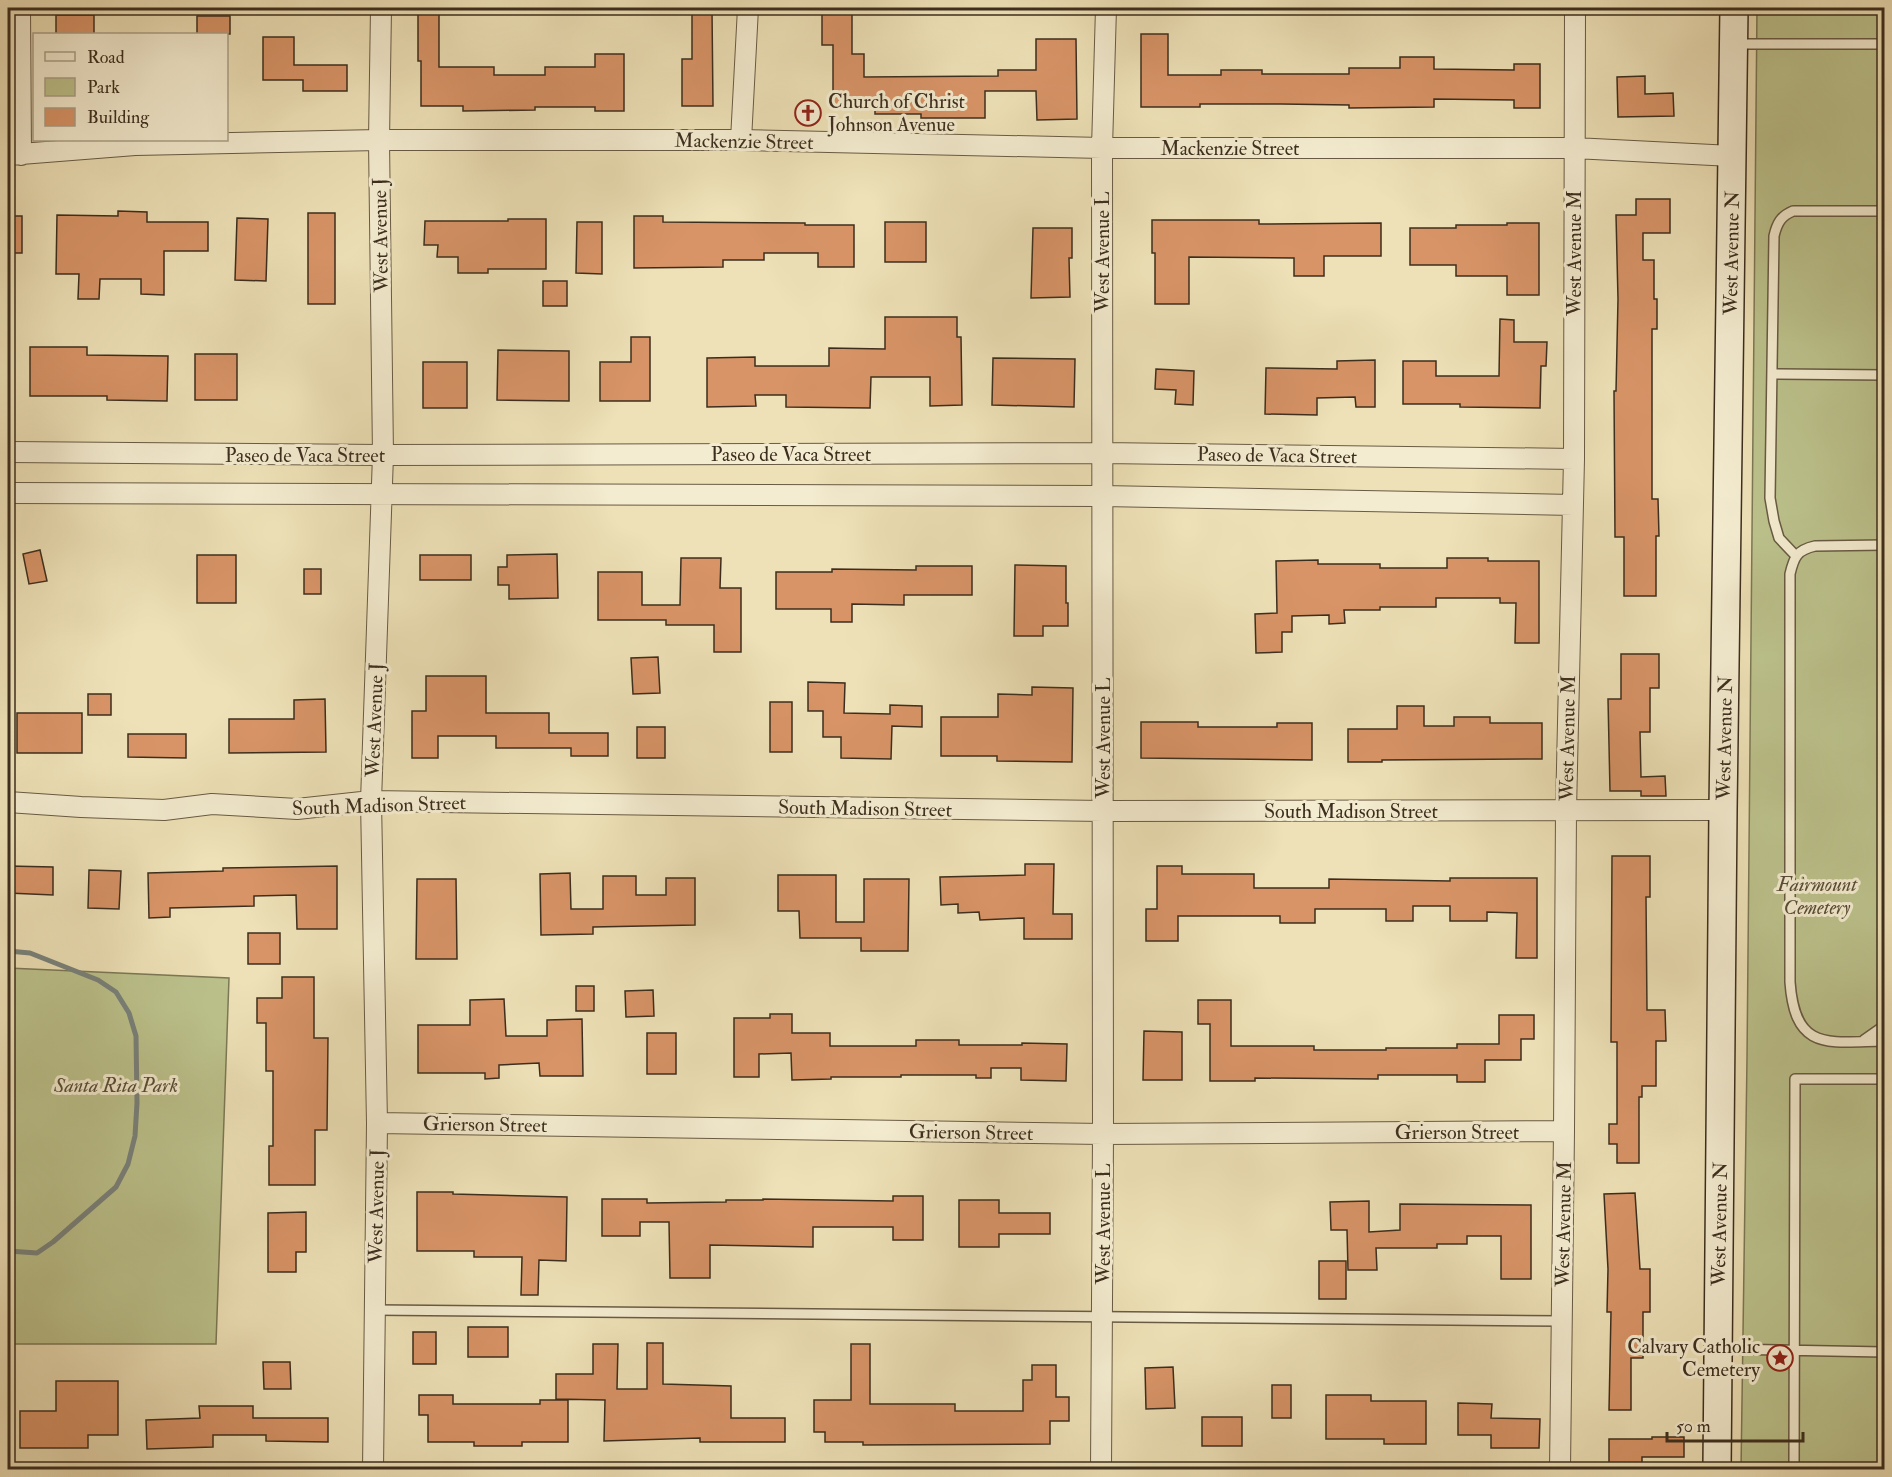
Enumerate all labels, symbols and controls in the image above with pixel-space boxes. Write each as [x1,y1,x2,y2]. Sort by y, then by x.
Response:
legend [33,33,228,141]
text: Road [87,46,125,69]
text: Park [87,76,120,99]
place label: Church of Christ Johnson Avenue [827,89,966,137]
church icon: Church of Christ Johnson Avenue [793,98,823,128]
text: Building [87,106,150,129]
street label: Mackenzie Street [674,128,814,155]
street label: Mackenzie Street [1160,136,1300,161]
street label: West Avenue J [367,177,394,294]
street label: West Avenue M [1562,190,1587,317]
street label: West Avenue N [1718,190,1745,316]
street label: West Avenue L [1090,191,1115,314]
street label: Paseo de Vaca Street [711,442,872,467]
street label: Paseo de Vaca Street [1197,442,1358,469]
street label: Paseo de Vaca Street [225,443,386,468]
street label: West Avenue J [360,662,389,779]
street label: West Avenue M [1554,675,1581,802]
street label: West Avenue N [1711,675,1738,801]
street label: West Avenue L [1091,677,1116,800]
street label: South Madison Street [292,790,467,821]
street label: South Madison Street [778,794,953,823]
street label: South Madison Street [1264,799,1439,824]
park label: Fairmount Cemetery [1776,872,1858,920]
park label: Santa Rita Park [53,1073,178,1098]
street label: Grierson Street [423,1111,548,1138]
street label: Grierson Street [909,1119,1034,1146]
street label: Grierson Street [1395,1120,1520,1145]
street label: West Avenue J [363,1148,390,1265]
street label: West Avenue M [1550,1161,1577,1288]
street label: West Avenue N [1706,1161,1733,1287]
street label: West Avenue L [1091,1163,1116,1286]
place label: Calvary Catholic Cemetery [1627,1334,1761,1382]
place icon: Calvary Catholic Cemetery [1765,1343,1795,1373]
scale bar [1667,1405,1804,1443]
text: 50 m [1676,1415,1711,1438]

